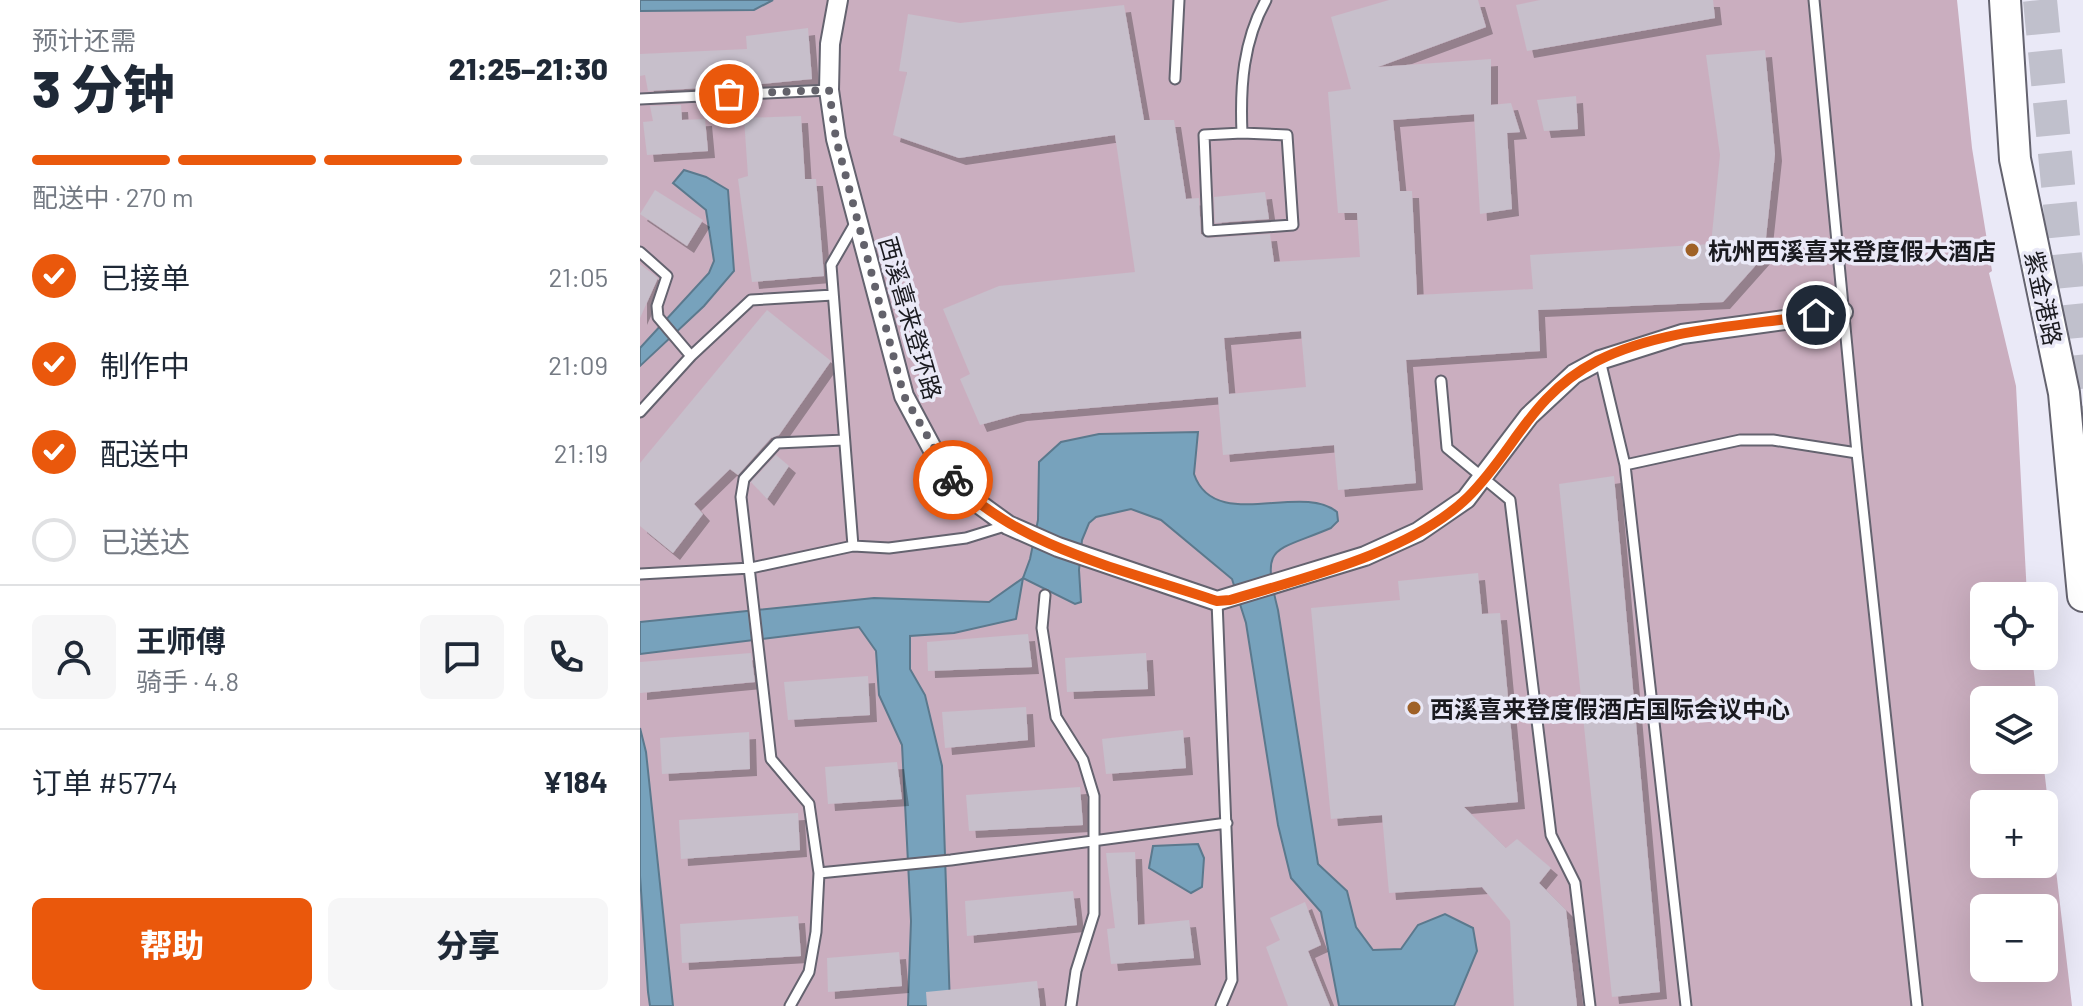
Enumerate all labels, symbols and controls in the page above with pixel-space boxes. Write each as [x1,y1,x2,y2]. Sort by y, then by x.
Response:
text: 预计还需 [32,24,136,55]
text: 21:25–21:30 [449,50,608,86]
text: 3 分钟 [32,56,175,118]
pin [695,60,763,128]
icon: bag [707,72,751,116]
text: 配送中 · 270 m [32,181,194,212]
street label: 西溪喜来登环路 [874,233,948,403]
place label: 杭州西溪喜来登度假大酒店 [1708,236,1996,265]
marker: 杭州西溪喜来登度假大酒店 [1683,241,1701,259]
street label: 紫金港路 [2020,248,2068,348]
icon: check [32,254,76,298]
text: 已接单 [100,259,190,295]
text: 21:05 [548,261,608,292]
pin [1782,281,1850,349]
icon: home [1794,293,1838,337]
icon: check [32,342,76,386]
text: 制作中 [100,347,190,383]
text: 21:09 [548,349,608,380]
icon: check [32,430,76,474]
text: 配送中 [100,435,190,471]
text: 21:19 [554,437,608,468]
courier [913,440,993,520]
icon: bike [931,458,975,502]
text: 已送达 [100,523,190,559]
map controls [1970,582,2058,982]
button: locate [1970,582,2058,670]
button: person [32,615,116,699]
button: chat [420,615,504,699]
button: phone [524,615,608,699]
text: 王师傅 [136,622,226,658]
text: 骑手 · 4.8 [136,665,239,696]
button: layers [1970,686,2058,774]
place label: 西溪喜来登度假酒店国际会议中心 [1430,694,1790,723]
marker: 西溪喜来登度假酒店国际会议中心 [1405,699,1423,717]
text: ¥184 [542,763,608,799]
text: 订单 #5774 [32,764,178,800]
button: + [1970,790,2058,878]
button: − [1970,894,2058,982]
button: 帮助 [32,898,312,990]
button: 分享 [328,898,608,990]

